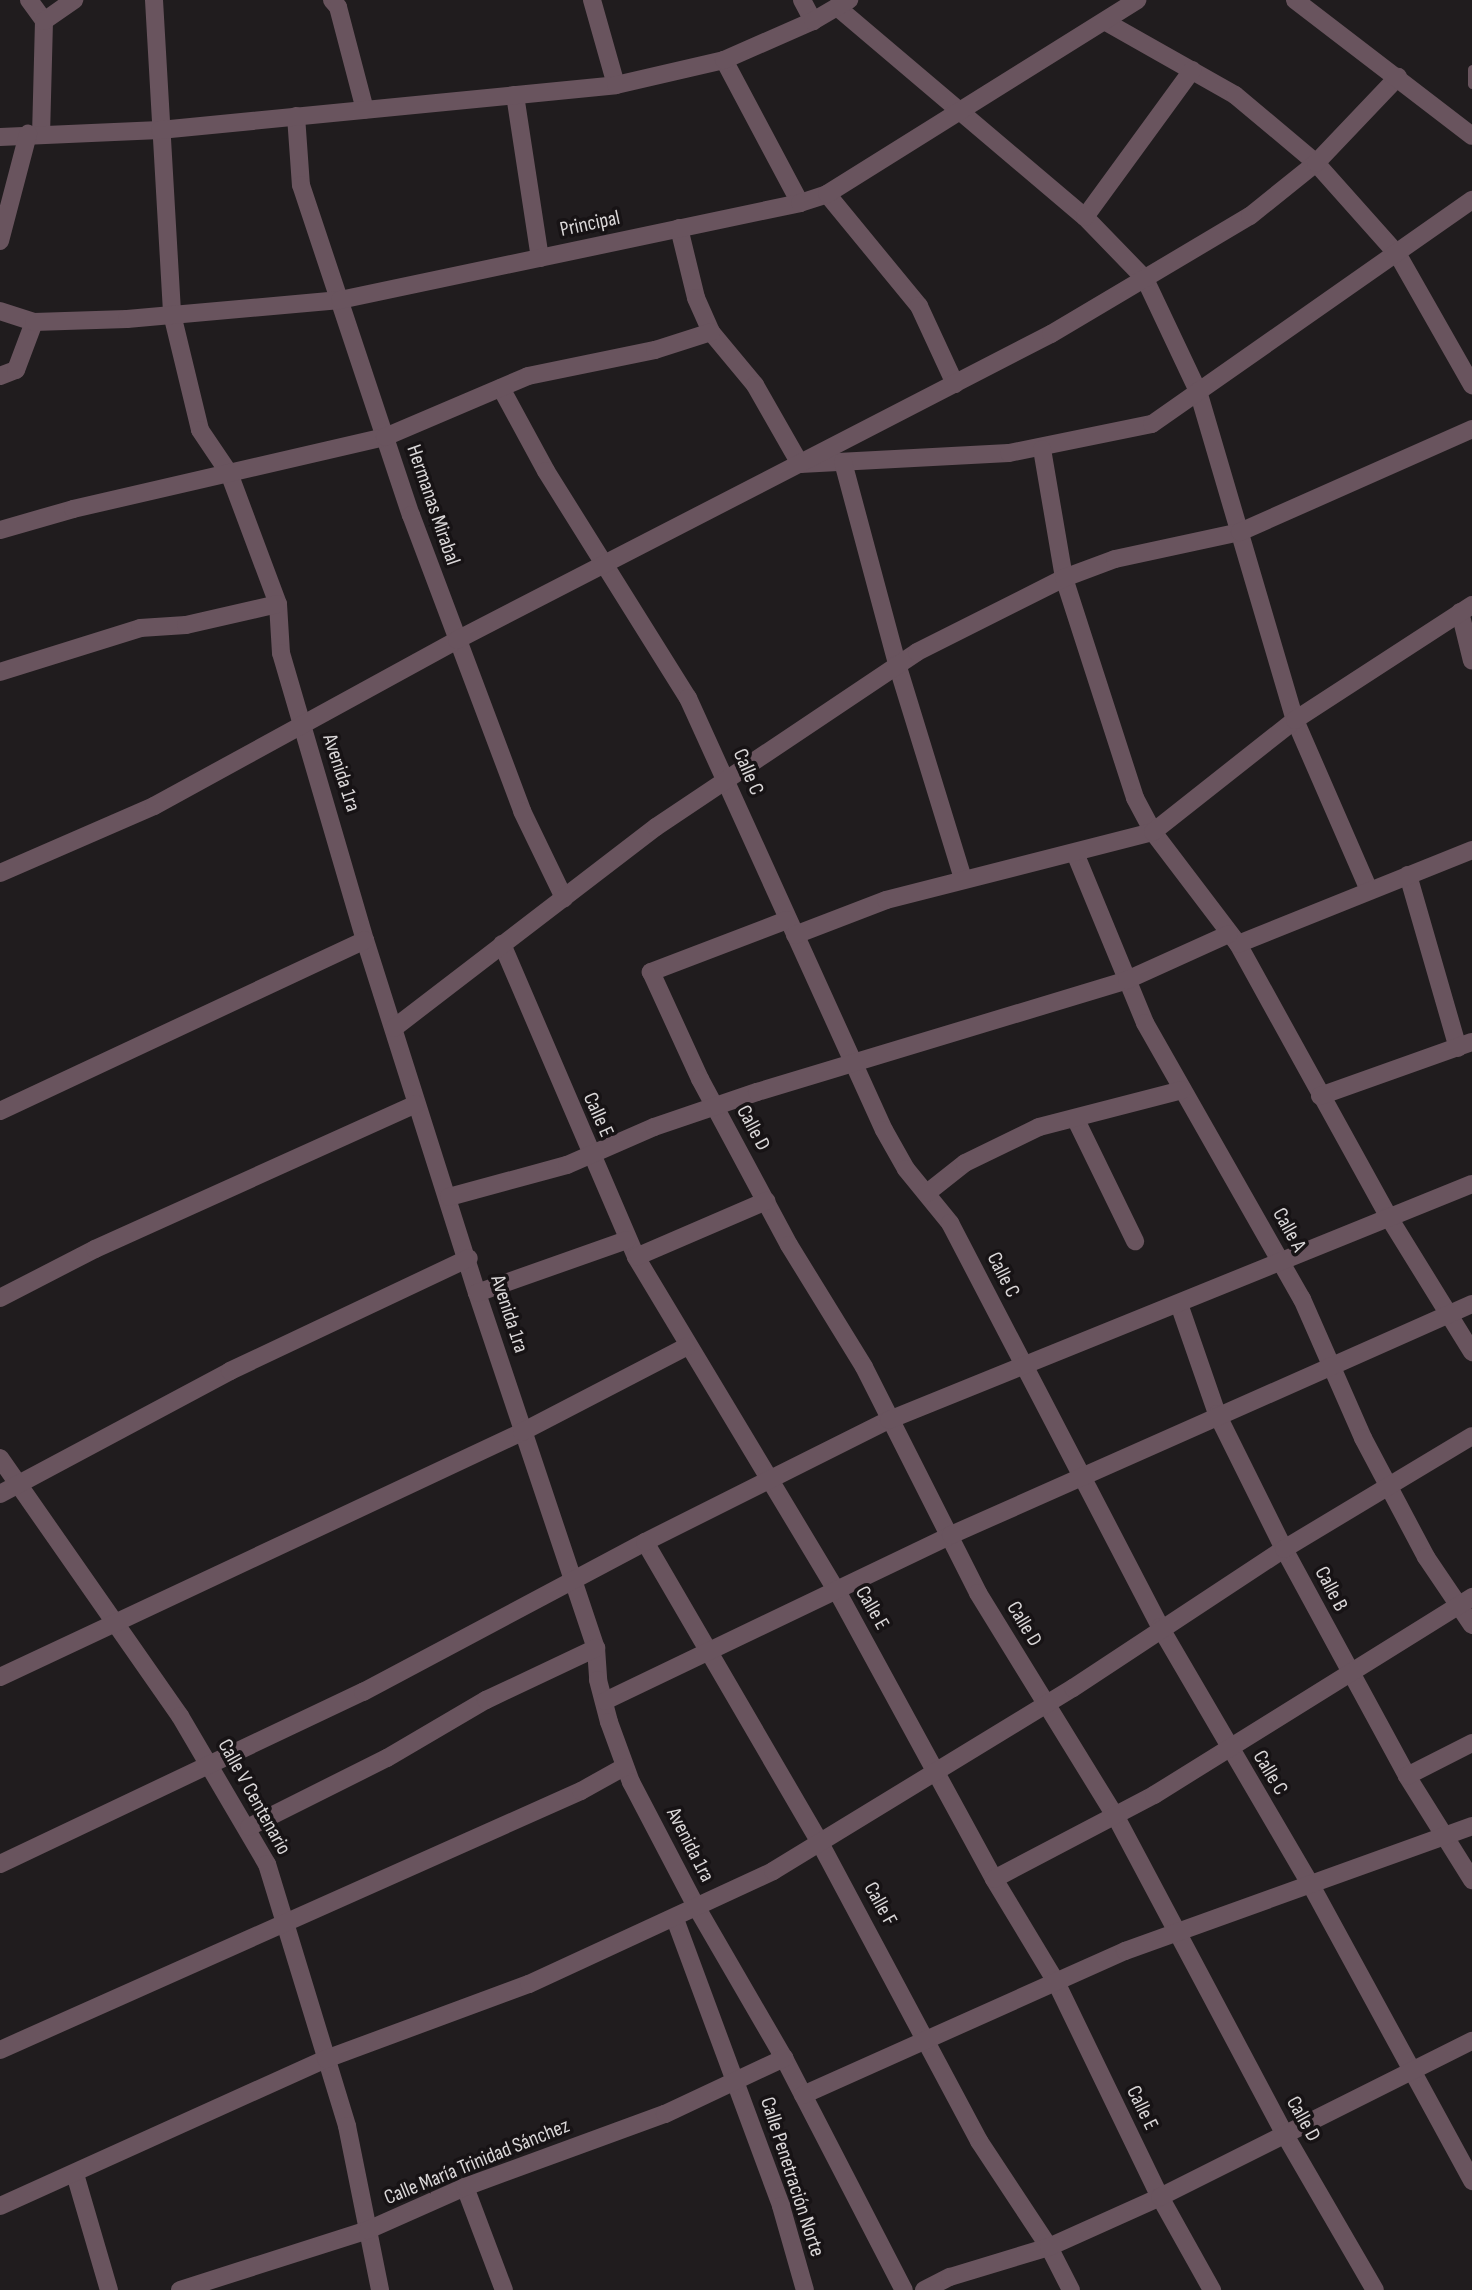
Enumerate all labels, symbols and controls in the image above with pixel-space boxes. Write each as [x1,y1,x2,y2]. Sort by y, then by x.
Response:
street label: Principal [558,205,622,243]
street label: Hermanas Mirabal [401,442,465,568]
street label: Avenida 1ra [317,731,365,815]
street label: Calle C [727,745,769,799]
street label: Calle E [577,1089,619,1141]
street label: Calle D [731,1101,775,1155]
street label: Calle A [1267,1204,1311,1256]
street label: Calle C [981,1248,1025,1302]
street label: Avenida 1ra [485,1272,533,1356]
street label: Calle B [1309,1562,1353,1616]
street label: Calle E [850,1582,894,1634]
street label: Calle D [1001,1597,1047,1651]
street label: Calle V Centenario [212,1735,296,1859]
street label: Calle C [1247,1746,1293,1800]
street label: Avenida 1ra [661,1804,719,1886]
street label: Calle F [858,1878,902,1930]
street label: Calle E [1121,2082,1163,2134]
street label: Calle D [1280,2092,1326,2146]
street label: Calle Penetración Norte [754,2094,830,2260]
street label: Calle María Trinidad Sánchez [381,2113,573,2211]

